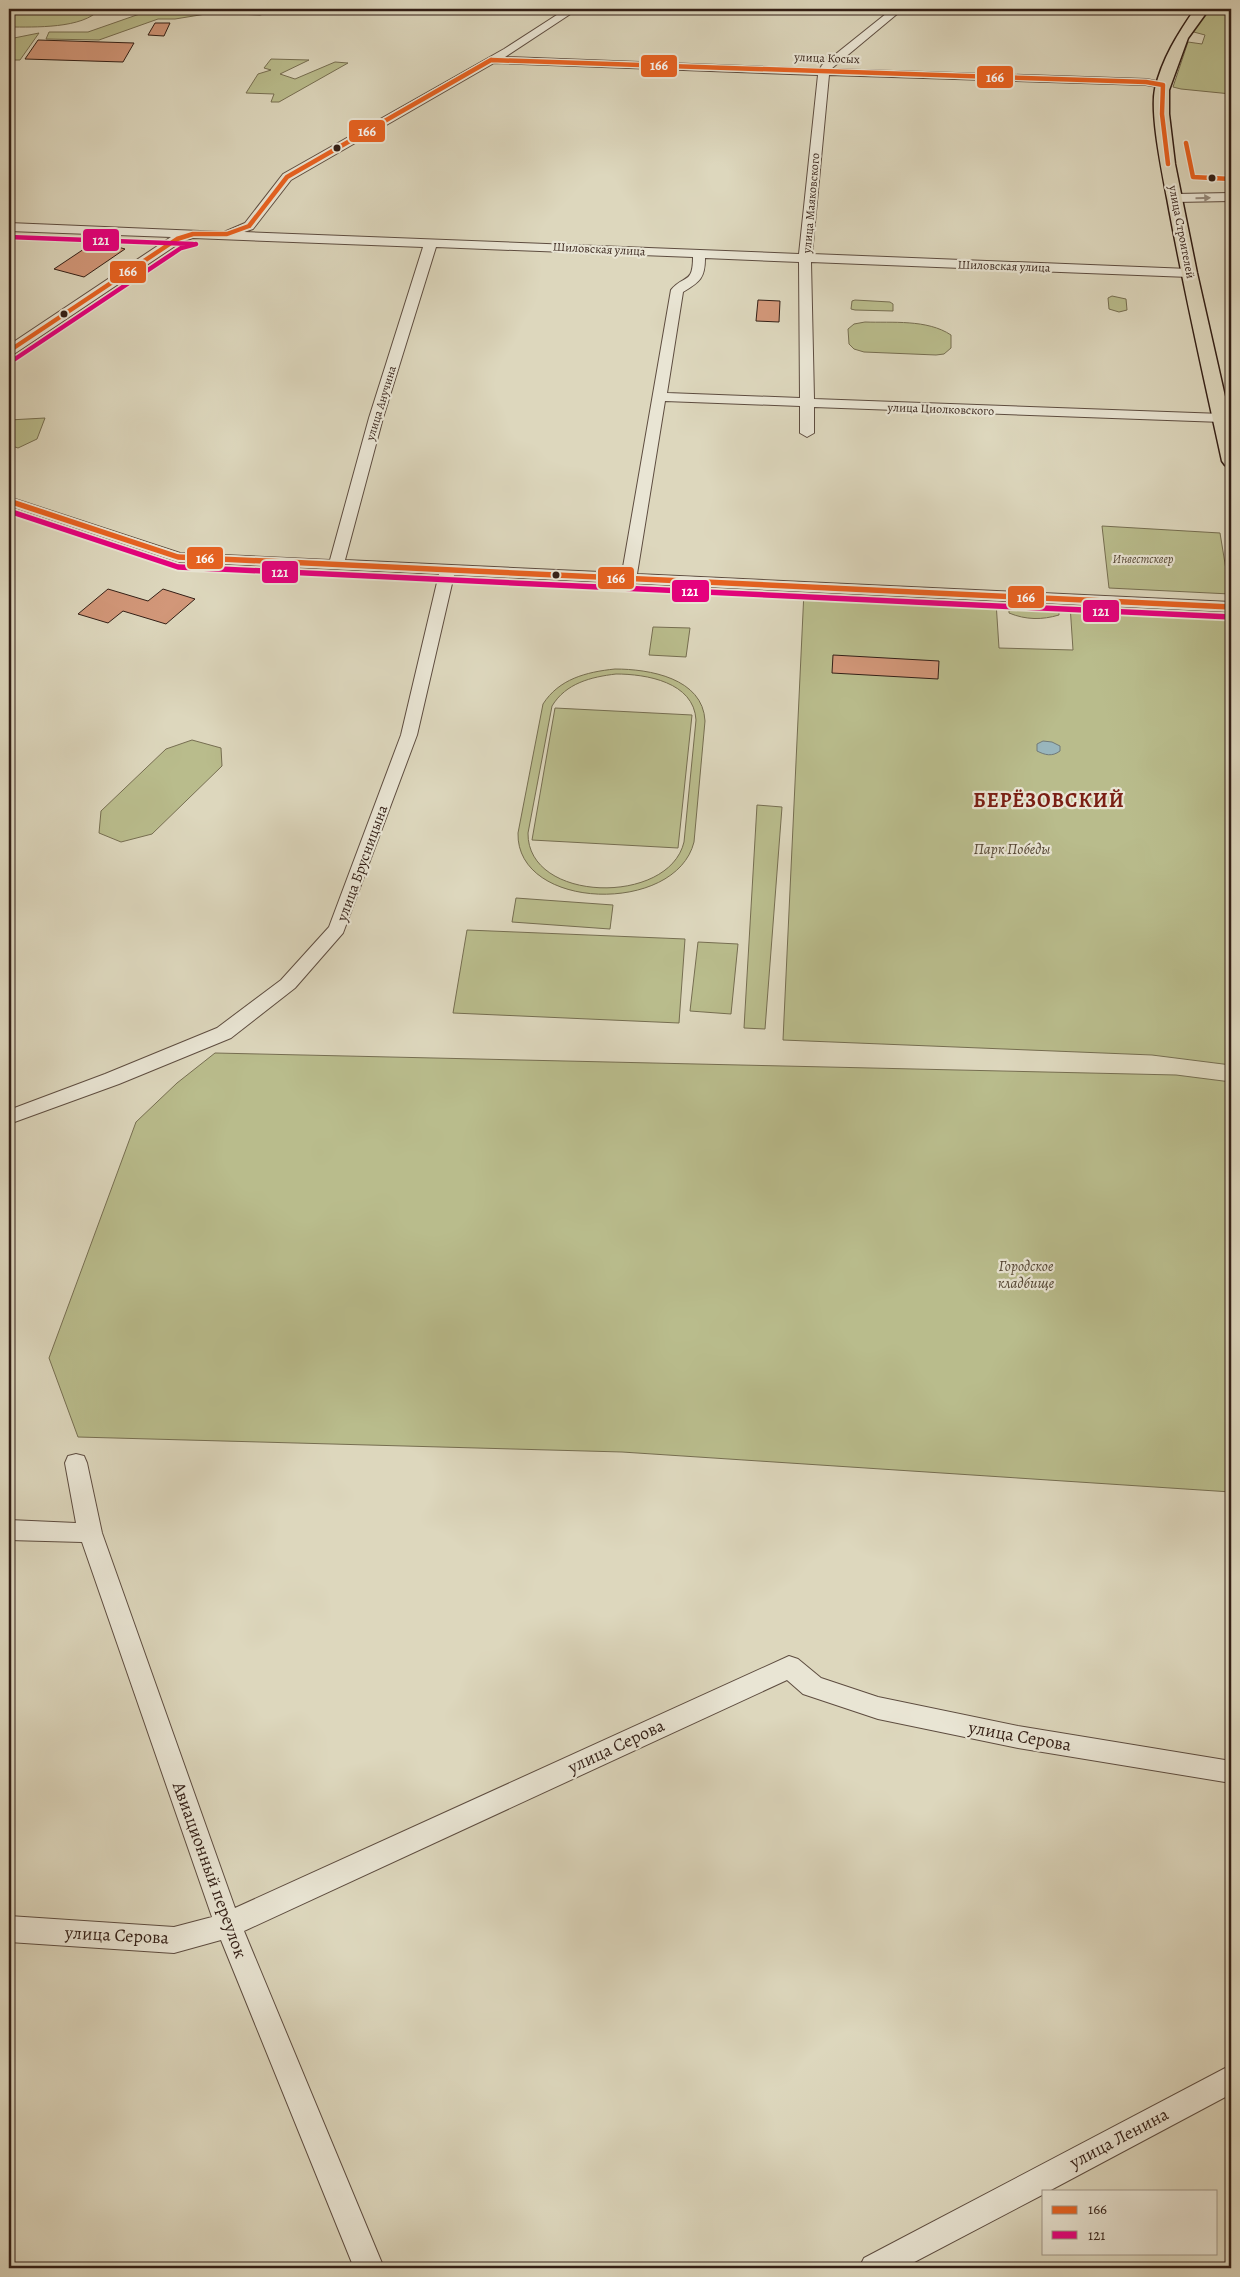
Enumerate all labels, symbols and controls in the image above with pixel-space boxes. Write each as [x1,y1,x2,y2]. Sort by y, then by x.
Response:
street label: улица Косых [793,49,860,67]
line badge: 166 [640,54,678,78]
text: 166 [650,56,669,75]
line badge: 166 [976,65,1014,89]
text: 166 [986,68,1005,87]
line badge: 166 [348,119,386,143]
text: 166 [358,122,377,141]
unlabelled marker [332,143,342,153]
street label: улица Маяковского [799,152,823,255]
unlabelled marker [1207,173,1217,183]
street label: улица Строителей [1165,183,1199,280]
one-way arrow [1195,194,1211,202]
line badge: 121 [82,228,120,252]
text: 121 [93,231,109,250]
street label: Шиловская улица [552,239,646,259]
street label: Шиловская улица [957,256,1051,276]
line badge: 166 [109,260,147,284]
text: 166 [119,262,138,281]
unlabelled marker [59,309,69,319]
street label: улица Анучина [362,363,400,443]
street label: улица Циолковского [886,399,995,419]
line badge: 166 [186,546,224,570]
text: 166 [196,549,215,568]
park label: Инвестсквер [1113,551,1174,567]
line badge: 121 [261,560,299,584]
text: 121 [272,563,288,582]
line badge: 166 [597,566,635,590]
text: 166 [607,569,626,588]
unlabelled marker [551,570,561,580]
line badge: 121 [671,579,710,603]
text: 121 [682,582,698,601]
line badge: 166 [1007,585,1045,609]
text: 166 [1017,588,1036,607]
line badge: 121 [1082,599,1120,623]
text: 121 [1093,602,1109,621]
district label: БЕРЁЗОВСКИЙ [973,787,1125,814]
street label: улица Брусницына [331,802,392,925]
park label: Парк Победы [974,839,1050,859]
park label: Городское кладбище [998,1256,1055,1293]
street label: улица Серова [563,1713,669,1779]
street label: улица Серова [966,1715,1074,1757]
street label: Авиационный переулок [167,1778,253,1961]
street label: улица Серова [63,1920,170,1950]
street label: улица Ленина [1064,2102,1173,2175]
legend [1042,2190,1218,2254]
text: 166 [1088,2199,1107,2219]
text: 121 [1088,2225,1105,2245]

